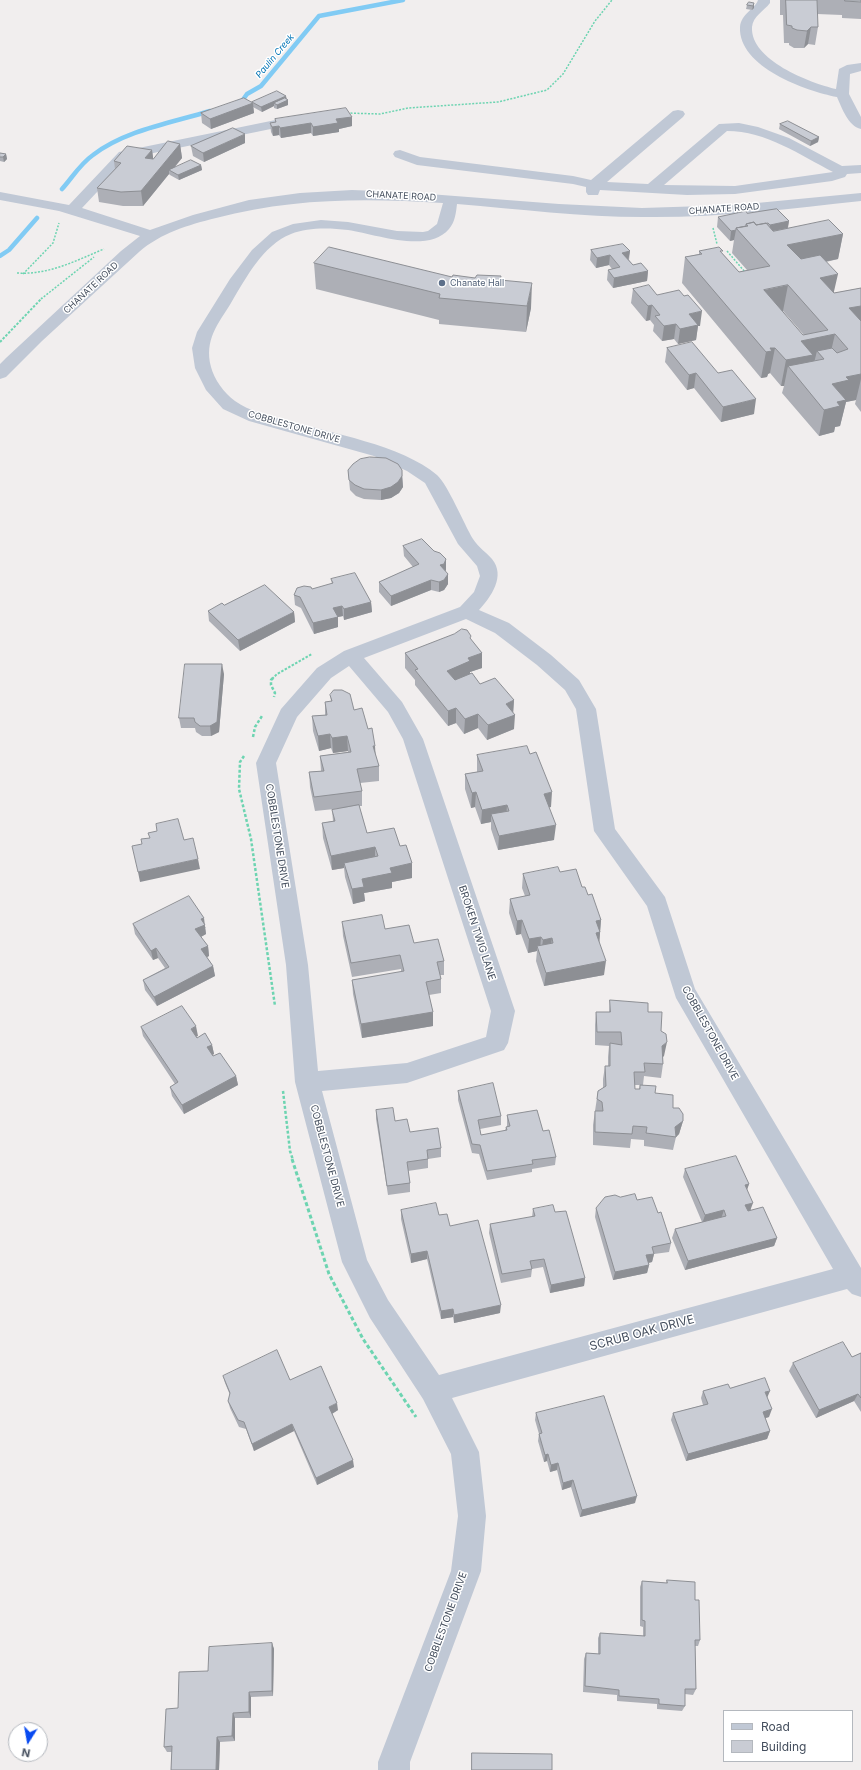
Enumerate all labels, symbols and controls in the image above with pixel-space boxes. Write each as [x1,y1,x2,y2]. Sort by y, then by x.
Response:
water label: Paulin Creek [254,32,296,80]
street label: CHANATE ROAD [366,189,436,203]
street label: CHANATE ROAD [688,201,760,217]
street label: CHANATE ROAD [62,260,120,316]
marker: Chanate Hall [437,278,447,288]
place label: Chanate Hall [450,278,504,288]
street label: COBBLESTONE DRIVE [247,409,341,445]
street label: COBBLESTONE DRIVE [263,783,291,889]
street label: BROKEN TWIG LANE [456,884,498,982]
street label: COBBLESTONE DRIVE [679,984,741,1082]
street label: COBBLESTONE DRIVE [308,1103,346,1209]
street label: SCRUB OAK DRIVE [588,1312,696,1354]
street label: COBBLESTONE DRIVE [422,1570,470,1674]
legend [723,1710,853,1762]
text: Road [761,1719,790,1734]
north arrow [8,1722,48,1762]
text: Building [761,1739,806,1754]
text: N [20,1745,31,1760]

